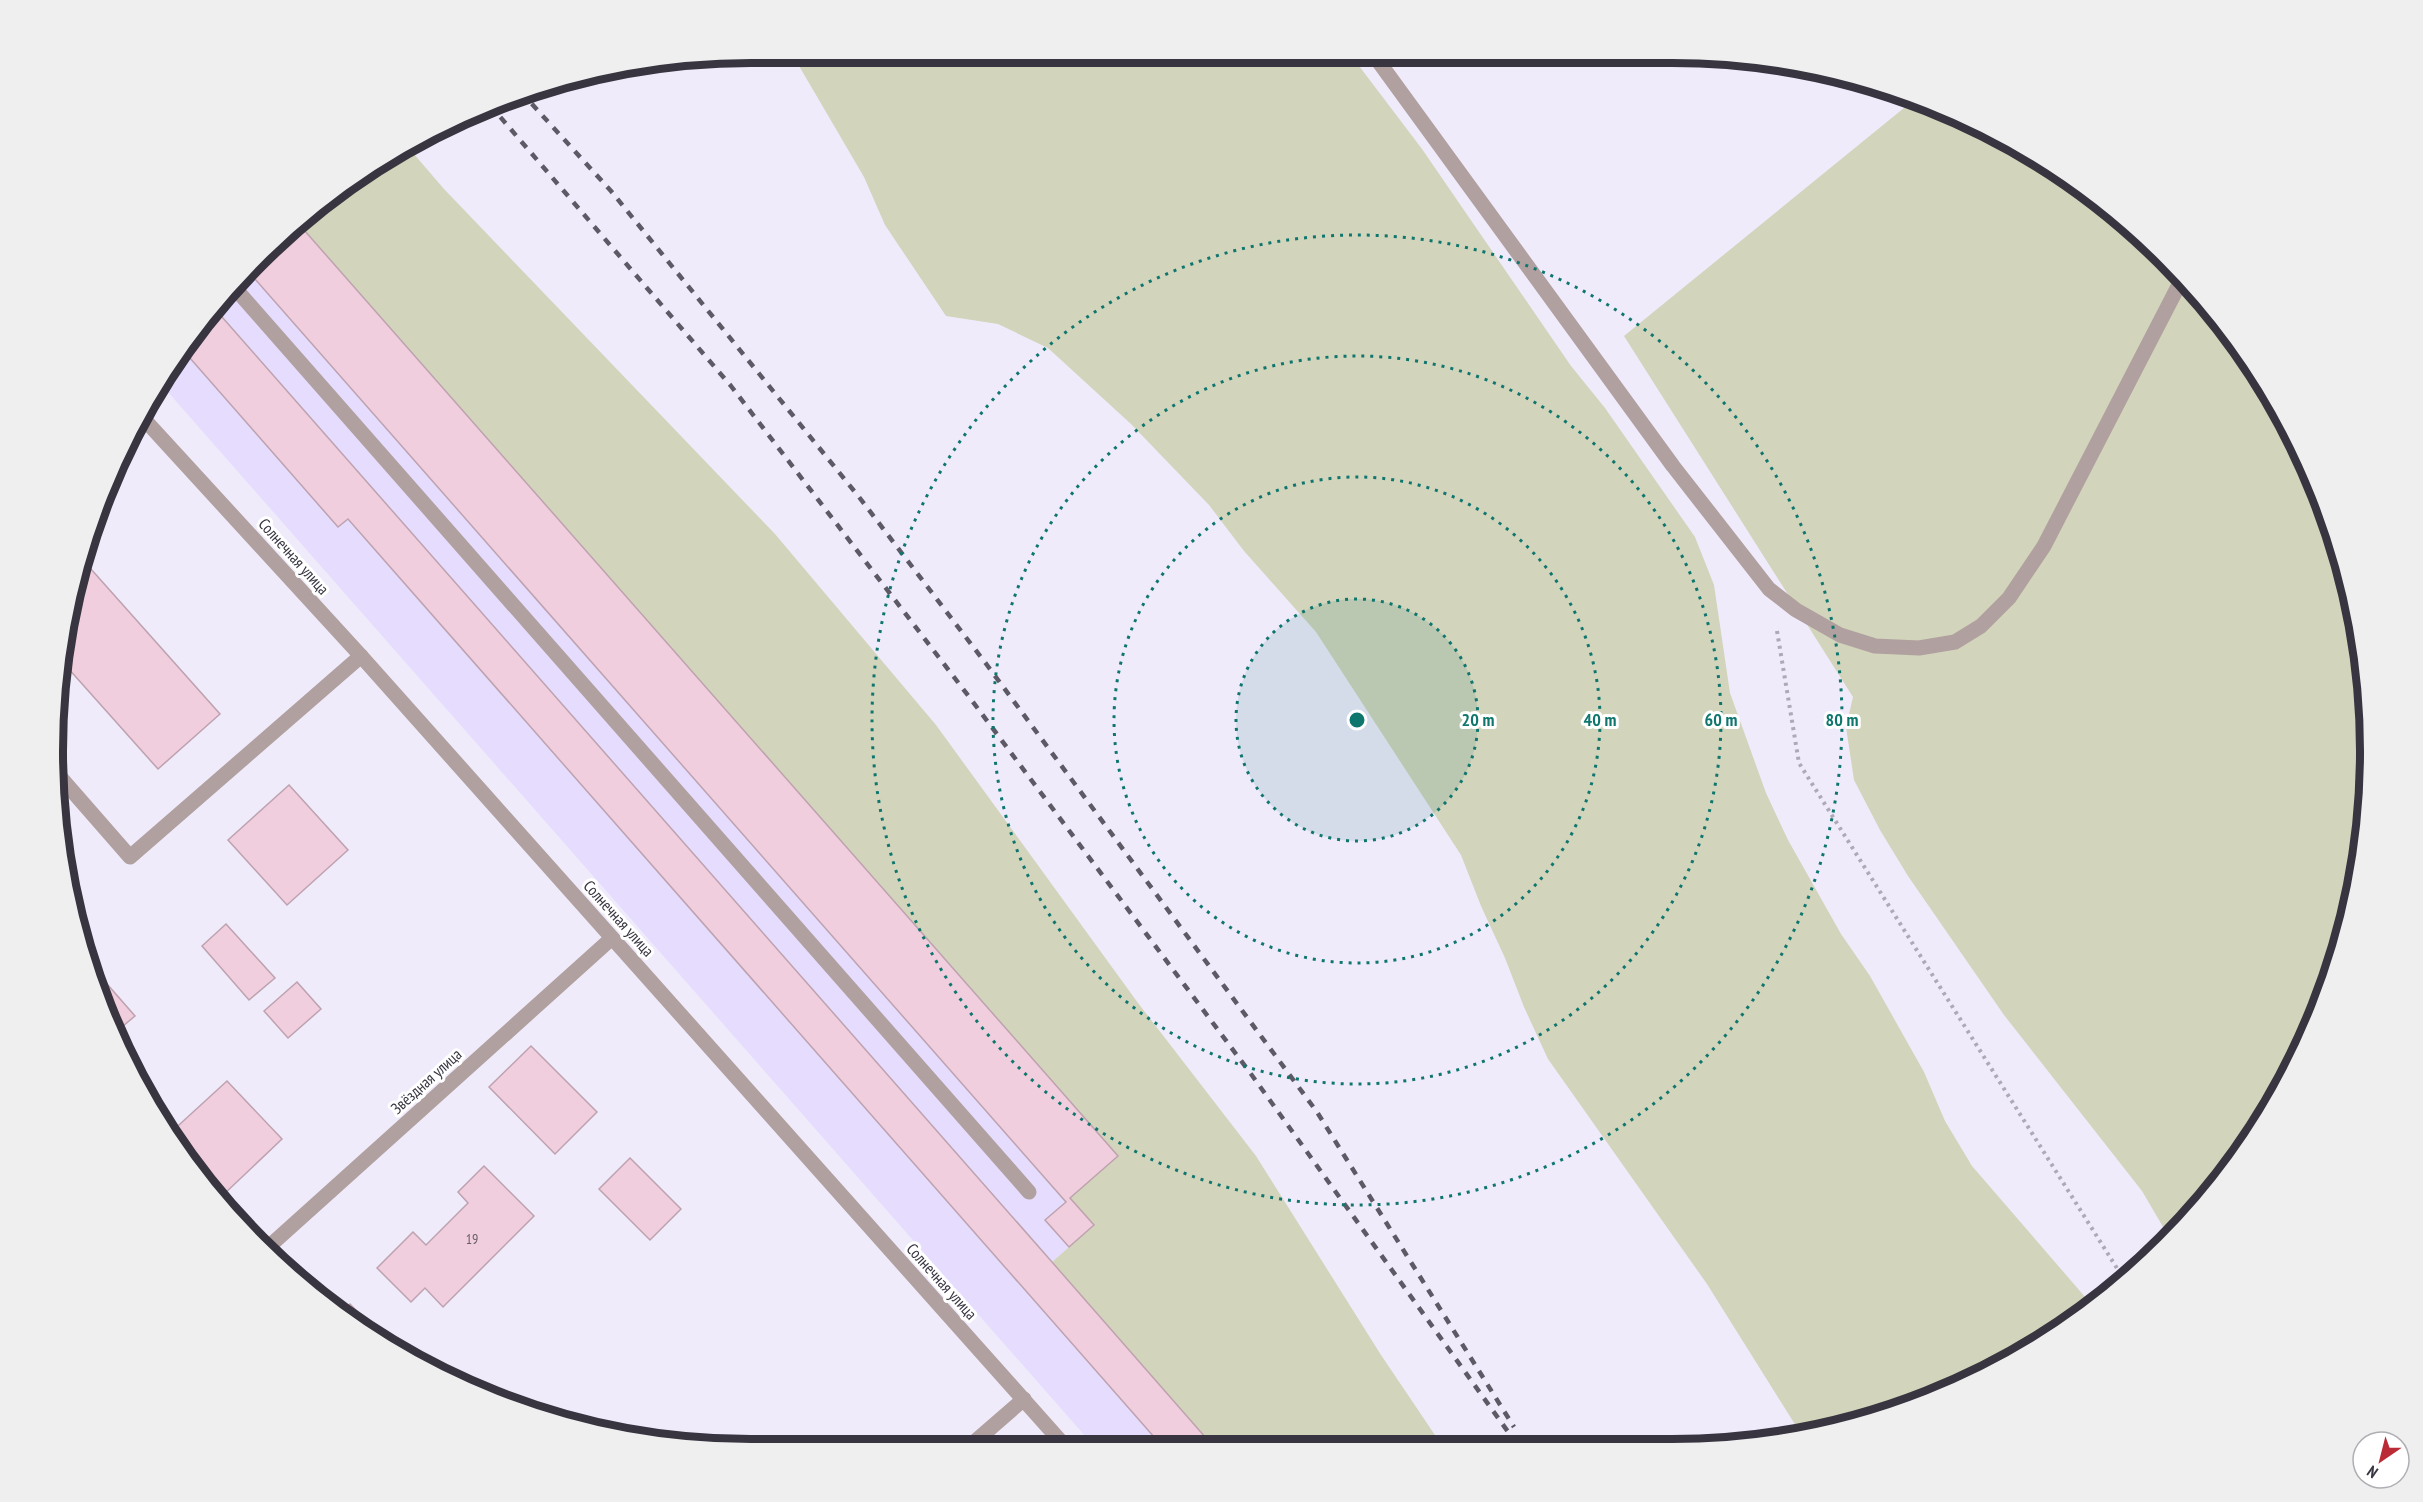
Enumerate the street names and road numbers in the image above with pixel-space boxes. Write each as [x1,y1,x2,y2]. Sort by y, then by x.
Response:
street label: Солнечная улица [254,514,334,598]
street label: Солнечная улица [579,876,659,960]
street label: Звёздная улица [386,1044,466,1118]
street label: Солнечная улица [902,1239,982,1323]

